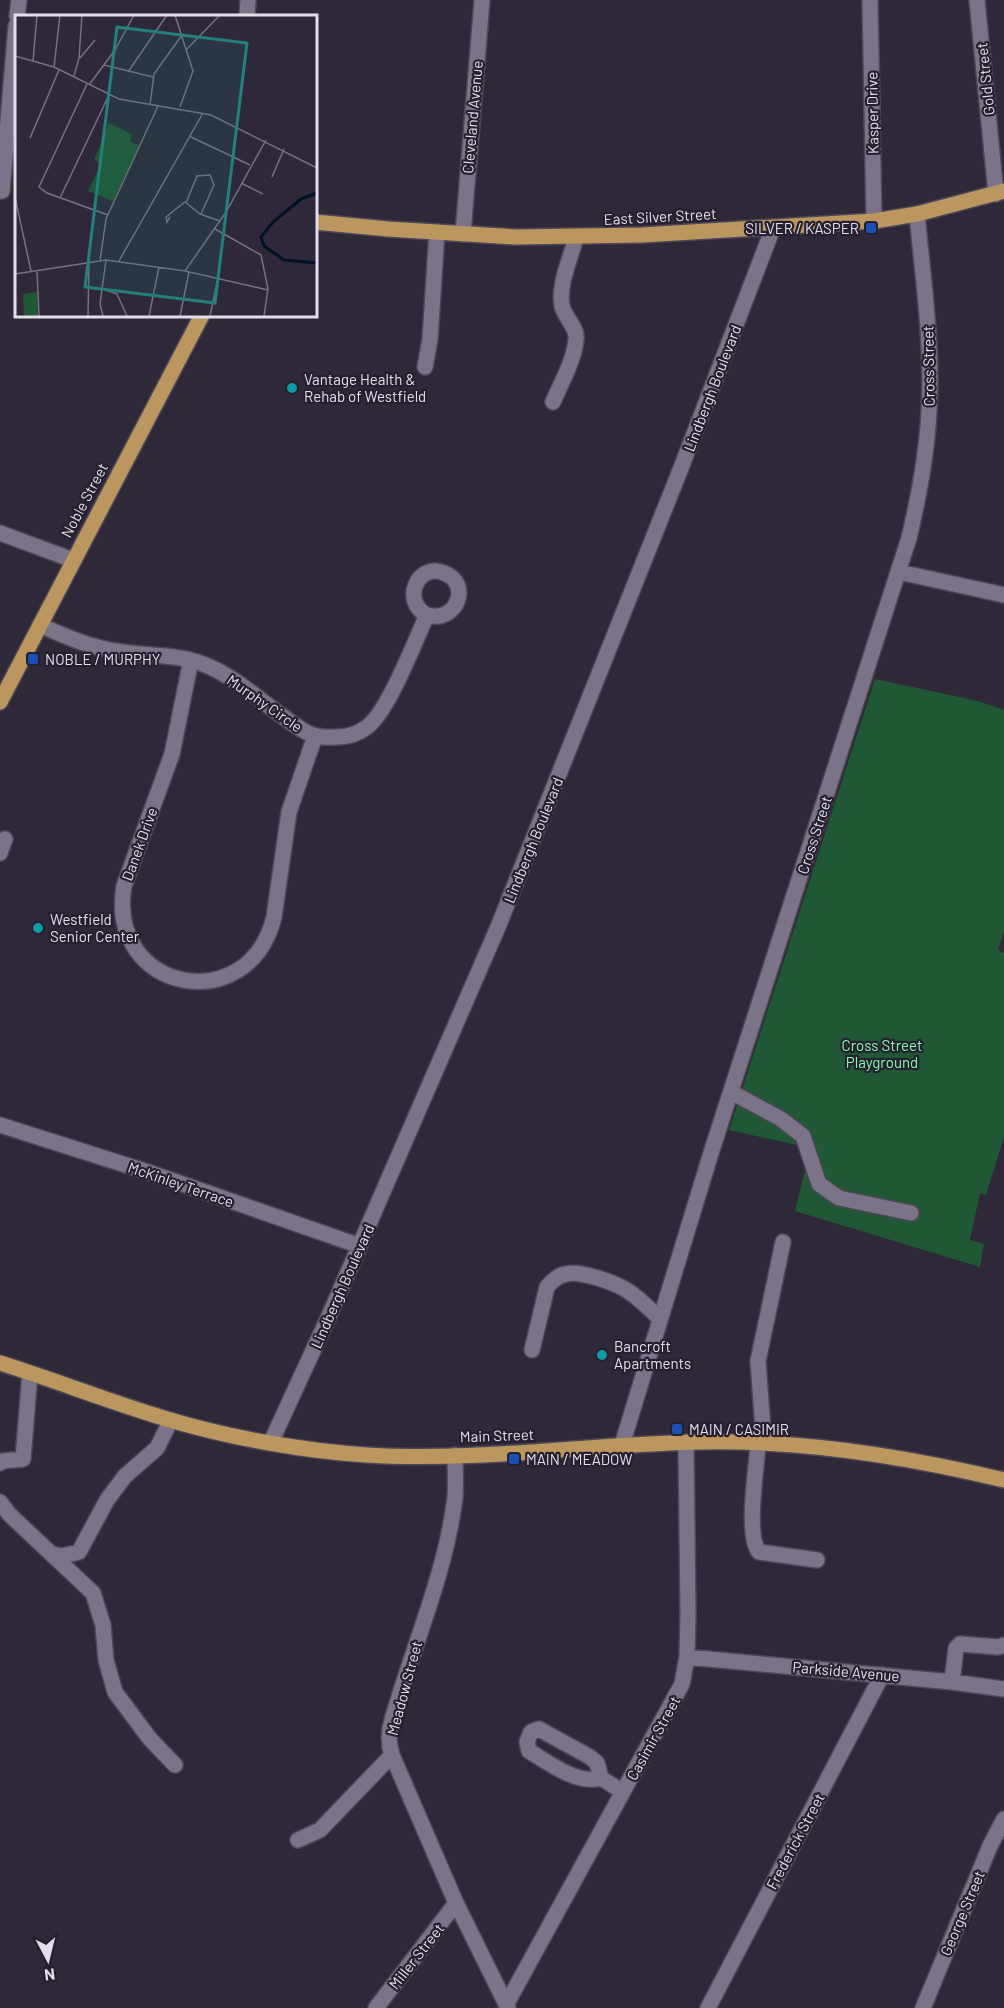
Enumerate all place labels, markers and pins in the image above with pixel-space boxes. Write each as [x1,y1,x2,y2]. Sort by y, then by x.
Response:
place label: SILVER / KASPER [745,219,859,237]
marker: SILVER / KASPER [864,221,878,235]
place label: Vantage Health & Rehab of Westfield [304,370,426,405]
marker: Vantage Health & Rehab of Westfield [285,381,299,395]
place label: NOBLE / MURPHY [45,650,160,668]
marker: NOBLE / MURPHY [26,652,40,666]
place label: Westfield Senior Center [50,910,140,945]
marker: Westfield Senior Center [31,921,45,935]
place label: Bancroft Apartments [614,1337,691,1372]
marker: Bancroft Apartments [595,1348,609,1362]
place label: MAIN / CASIMIR [689,1420,789,1438]
marker: MAIN / CASIMIR [670,1422,684,1436]
place label: MAIN / MEADOW [526,1450,632,1468]
marker: MAIN / MEADOW [507,1452,521,1466]

